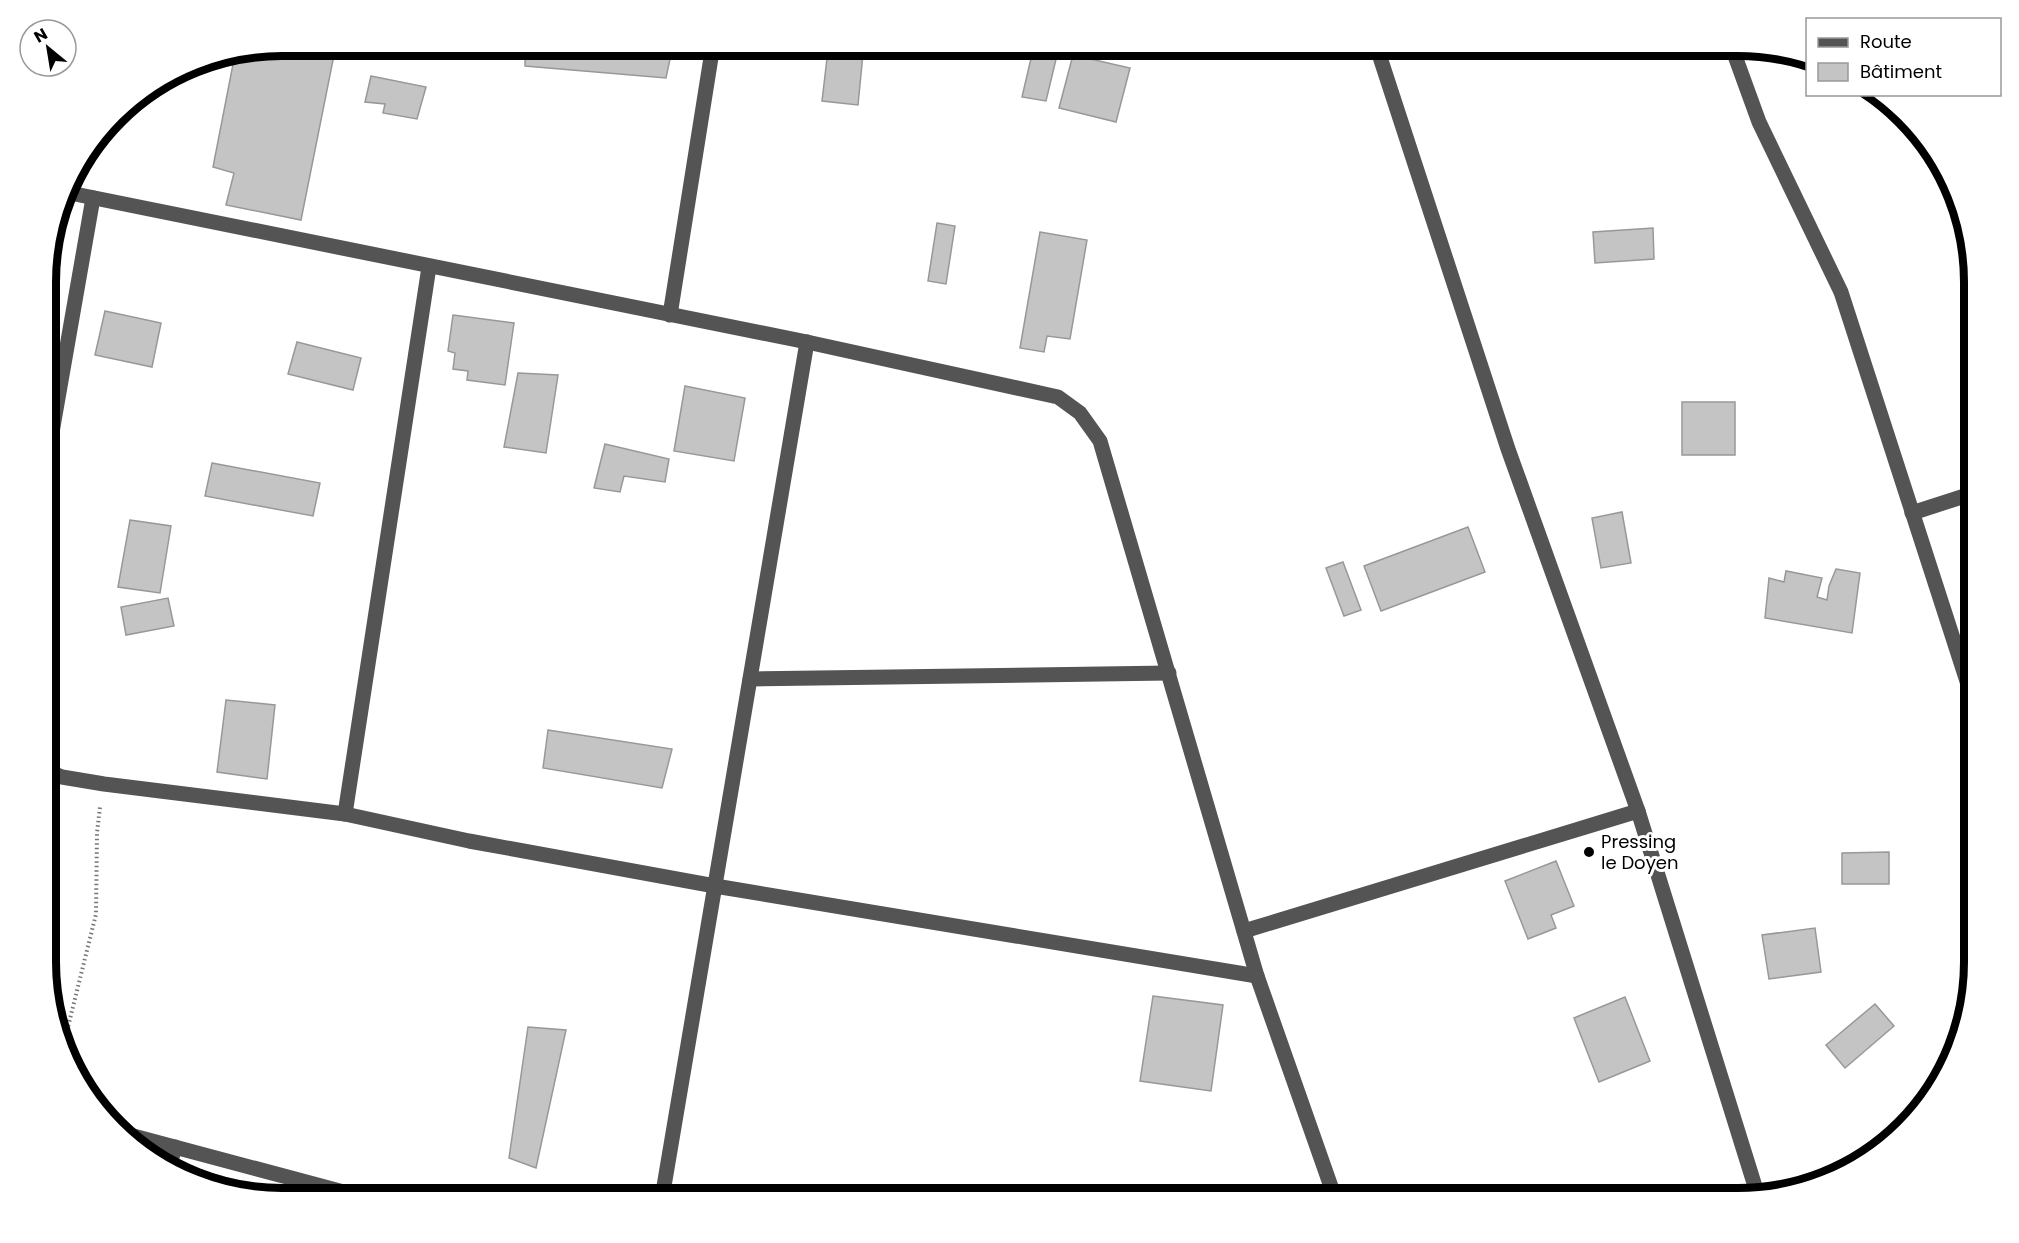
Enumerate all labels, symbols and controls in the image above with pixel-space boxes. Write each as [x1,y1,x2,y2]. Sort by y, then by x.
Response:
north arrow [18,18,78,78]
legend [1806,18,2001,96]
text: N [30,22,52,48]
text: Route [1860,29,1912,54]
text: Bâtiment [1860,59,1942,84]
place label: Pressing le Doyen [1601,829,1678,875]
marker: Pressing le Doyen [1582,845,1596,859]

